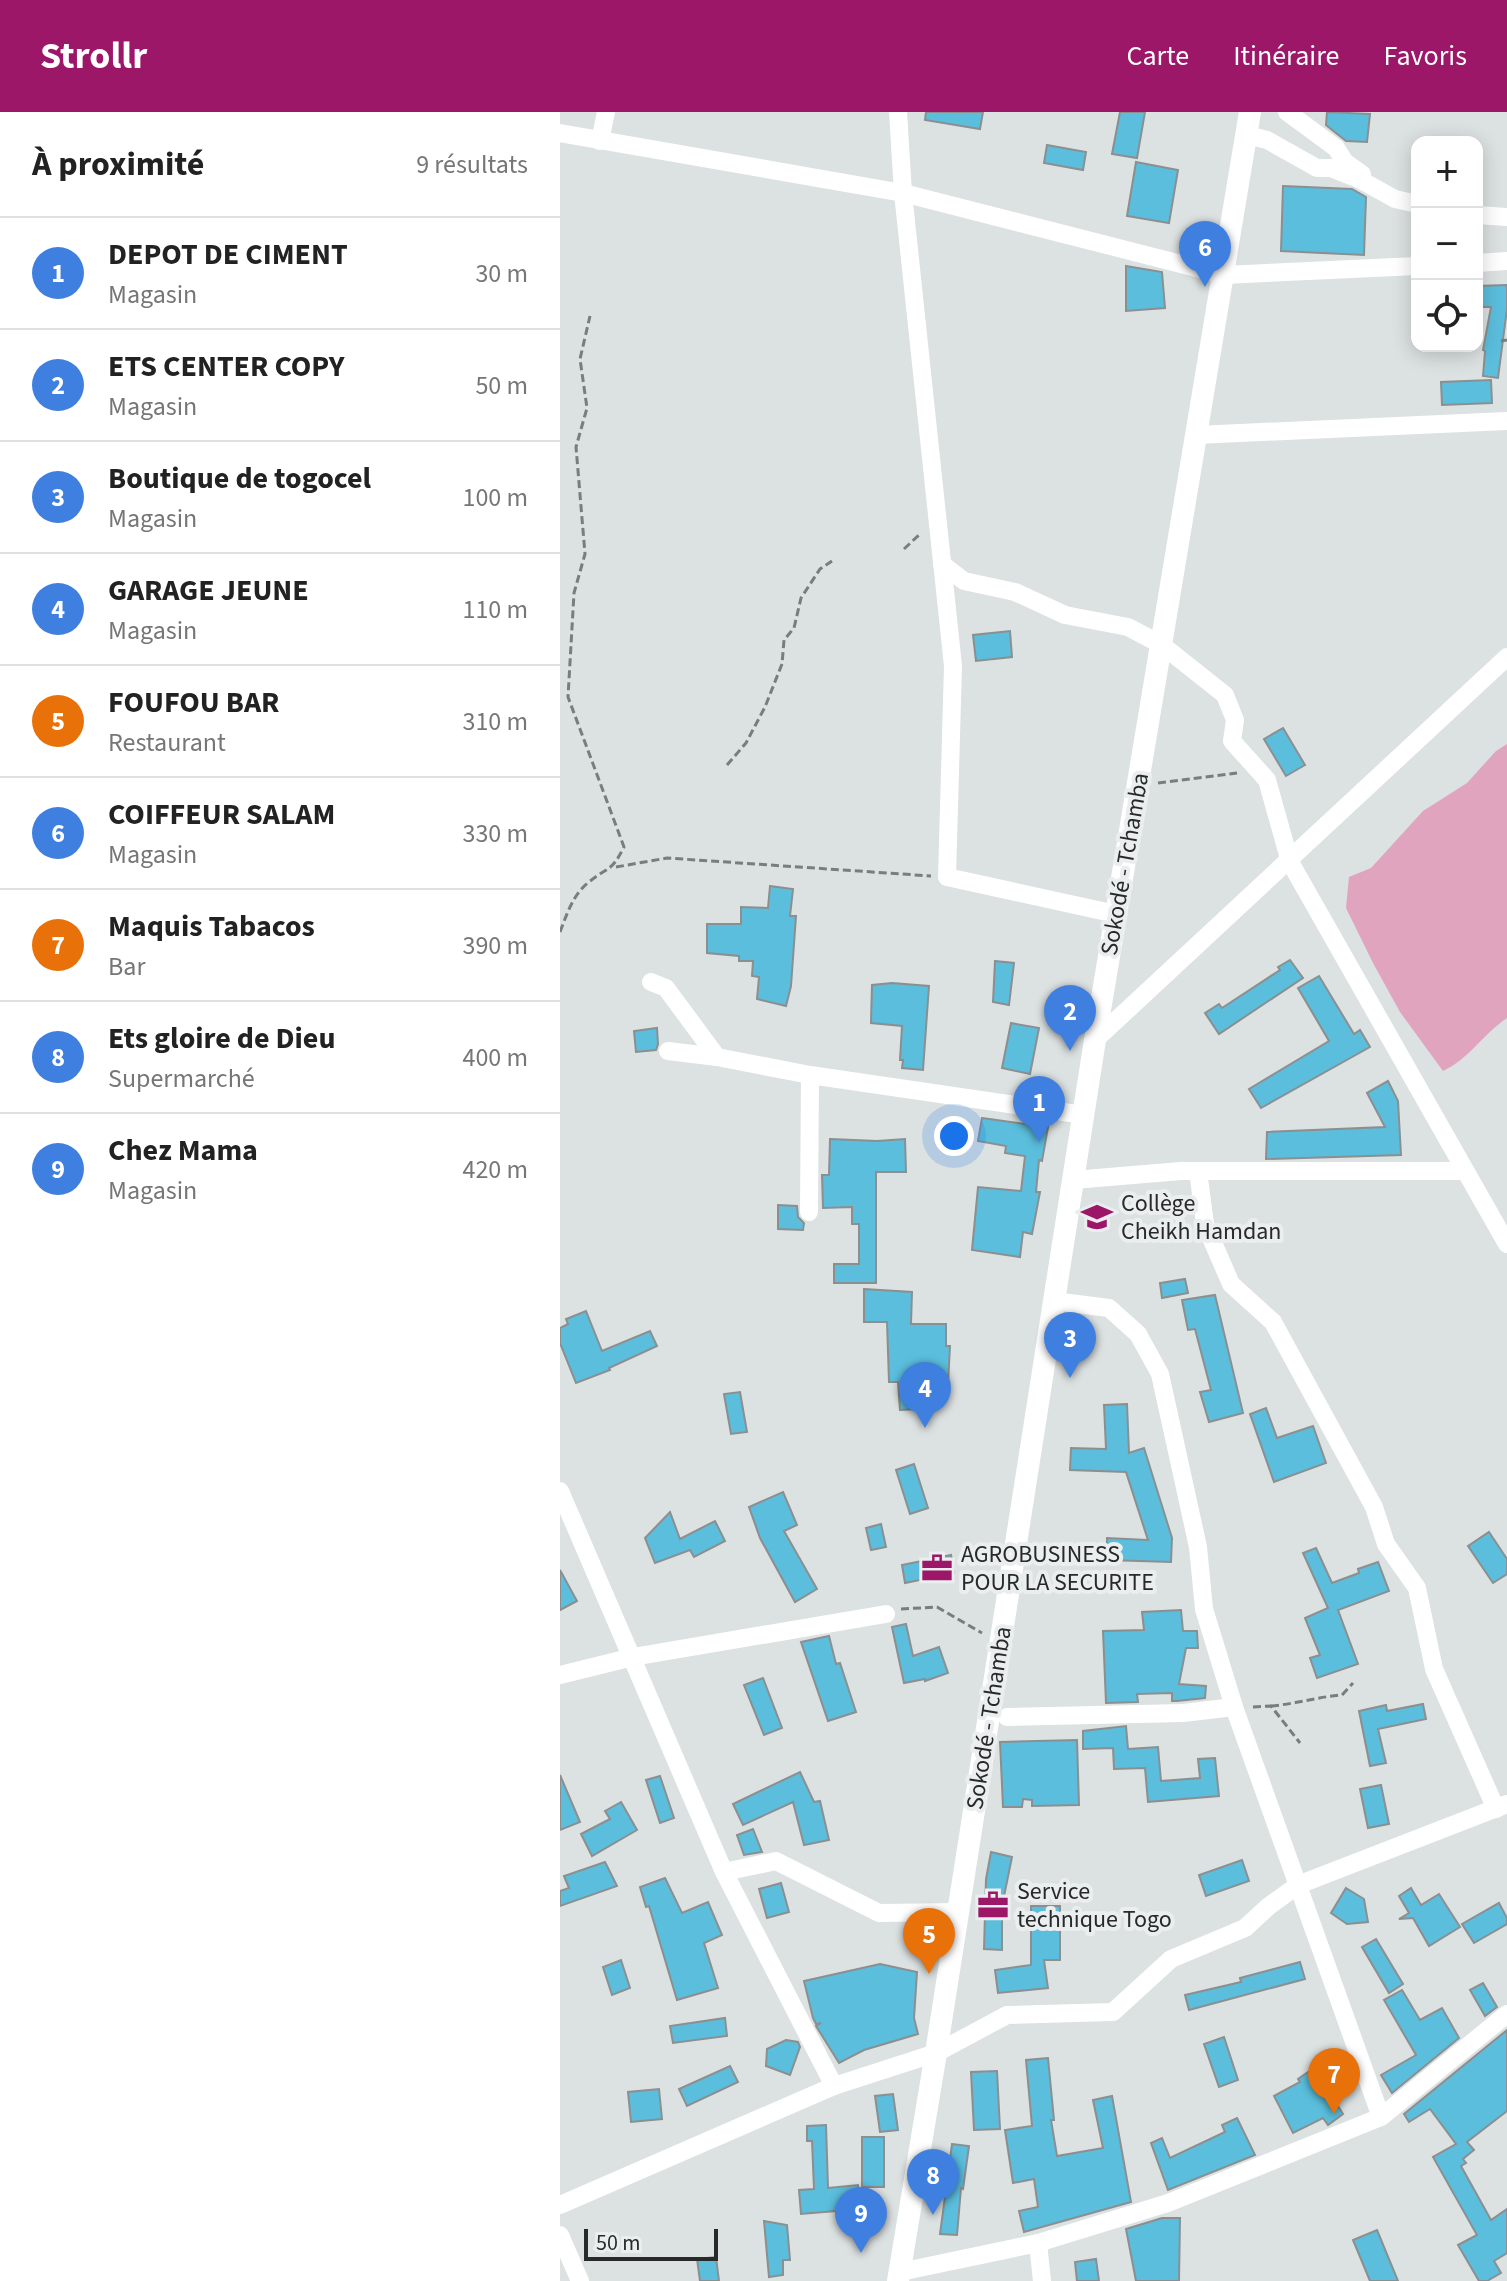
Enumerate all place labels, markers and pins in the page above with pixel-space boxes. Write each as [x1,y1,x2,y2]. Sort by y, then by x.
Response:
pin: 6 [1179,221,1231,287]
pin: 2 [1044,985,1096,1051]
pin: 1 [1013,1076,1065,1142]
place label: Collège Cheikh Hamdan [1121,1186,1282,1249]
school or university icon: Collège Cheikh Hamdan [1080,1200,1114,1234]
pin: 3 [1044,1312,1096,1378]
pin: 4 [899,1362,951,1428]
place label: AGROBUSINESS POUR LA SECURITE [961,1537,1154,1600]
office icon: AGROBUSINESS POUR LA SECURITE [920,1551,954,1585]
place label: Service technique Togo [1017,1874,1172,1937]
office icon: Service technique Togo [976,1888,1010,1922]
pin: 5 [903,1908,955,1974]
pin: 7 [1308,2048,1360,2114]
pin: 8 [907,2149,959,2215]
pin: 9 [835,2187,887,2253]

